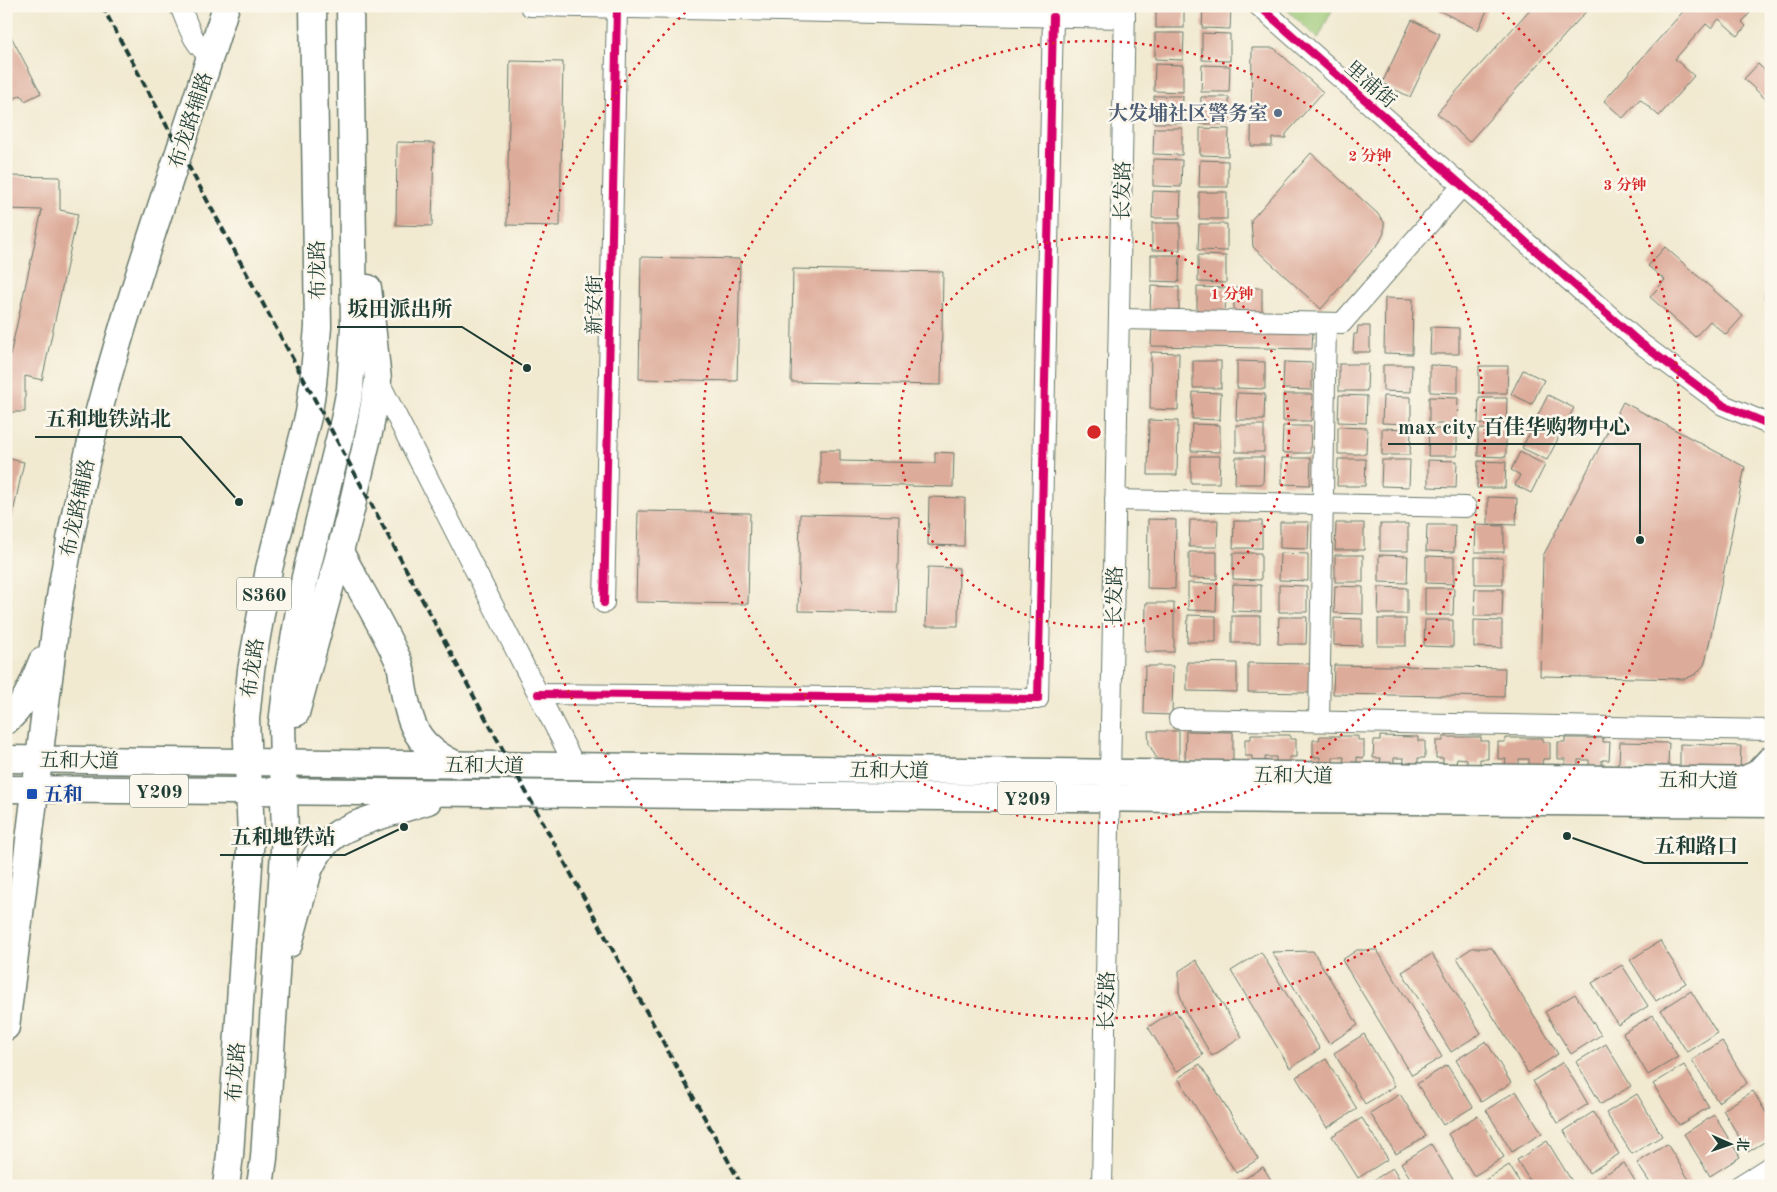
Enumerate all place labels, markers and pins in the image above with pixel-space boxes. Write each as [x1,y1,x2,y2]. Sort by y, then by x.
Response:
place label: 大发埔社区警务室 [1108,102,1268,125]
marker: 大发埔社区警务室 [1272,107,1284,119]
callout: 坂田派出所 [337,291,462,327]
callout: 五和地铁站北 [35,401,181,437]
callout: max city 百佳华购物中心 [1388,408,1640,444]
centre of rings [1085,423,1103,441]
place label: 五和 [43,784,83,806]
marker: 五和 [25,787,39,801]
callout: 五和地铁站 [220,819,345,855]
callout: 五和路口 [1644,827,1748,863]

